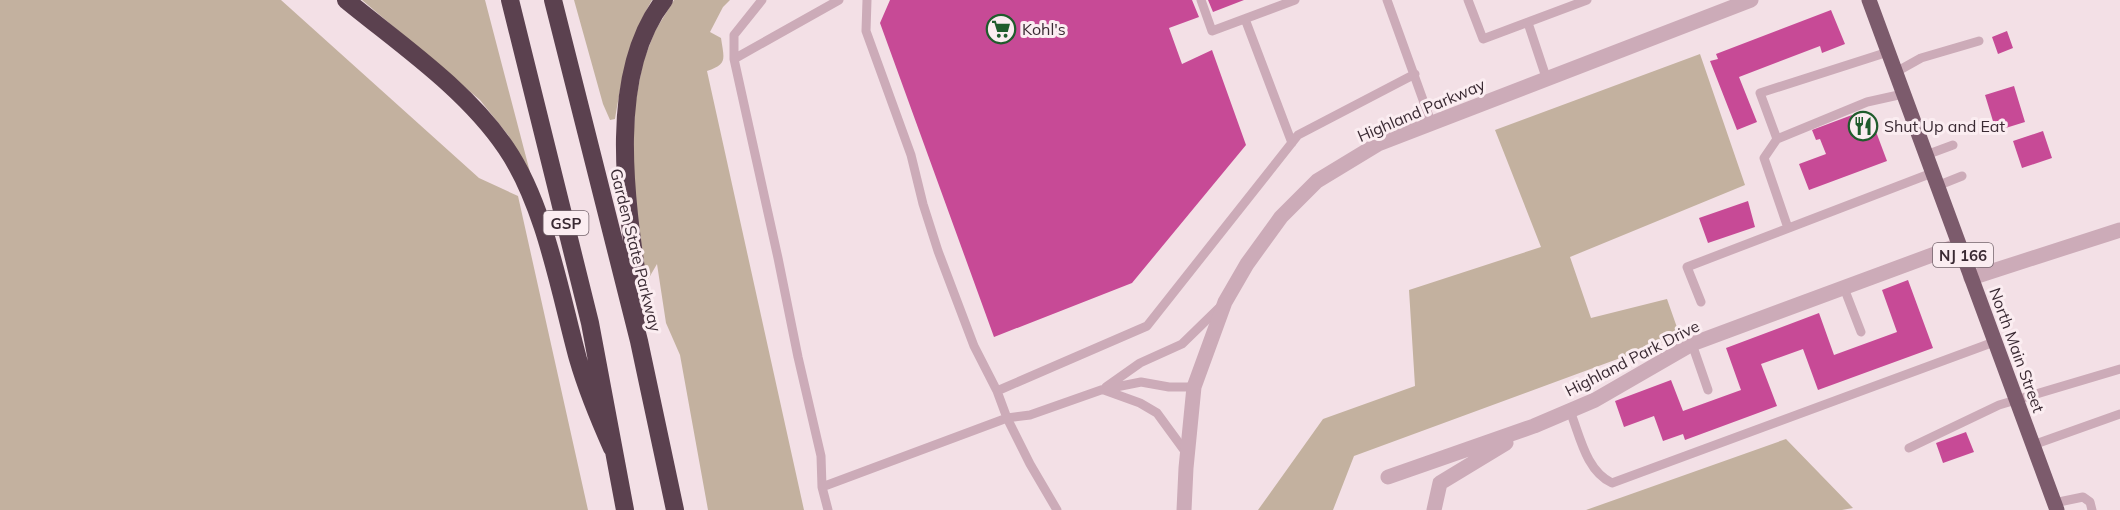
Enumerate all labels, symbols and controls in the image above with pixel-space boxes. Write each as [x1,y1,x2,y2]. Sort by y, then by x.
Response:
supermarket icon: Kohl's [985,13,1017,45]
place label: Kohl's [1022,19,1066,39]
street label: Highland Parkway [1354,74,1488,146]
restaurant icon: Shut Up and Eat [1847,110,1879,142]
place label: Shut Up and Eat [1884,116,2005,136]
street label: Garden State Parkway [606,166,666,334]
road number: GSP [544,211,588,235]
road number: NJ 166 [1933,243,1993,267]
street label: North Main Street [1985,285,2049,416]
street label: Highland Park Drive [1561,315,1703,401]

